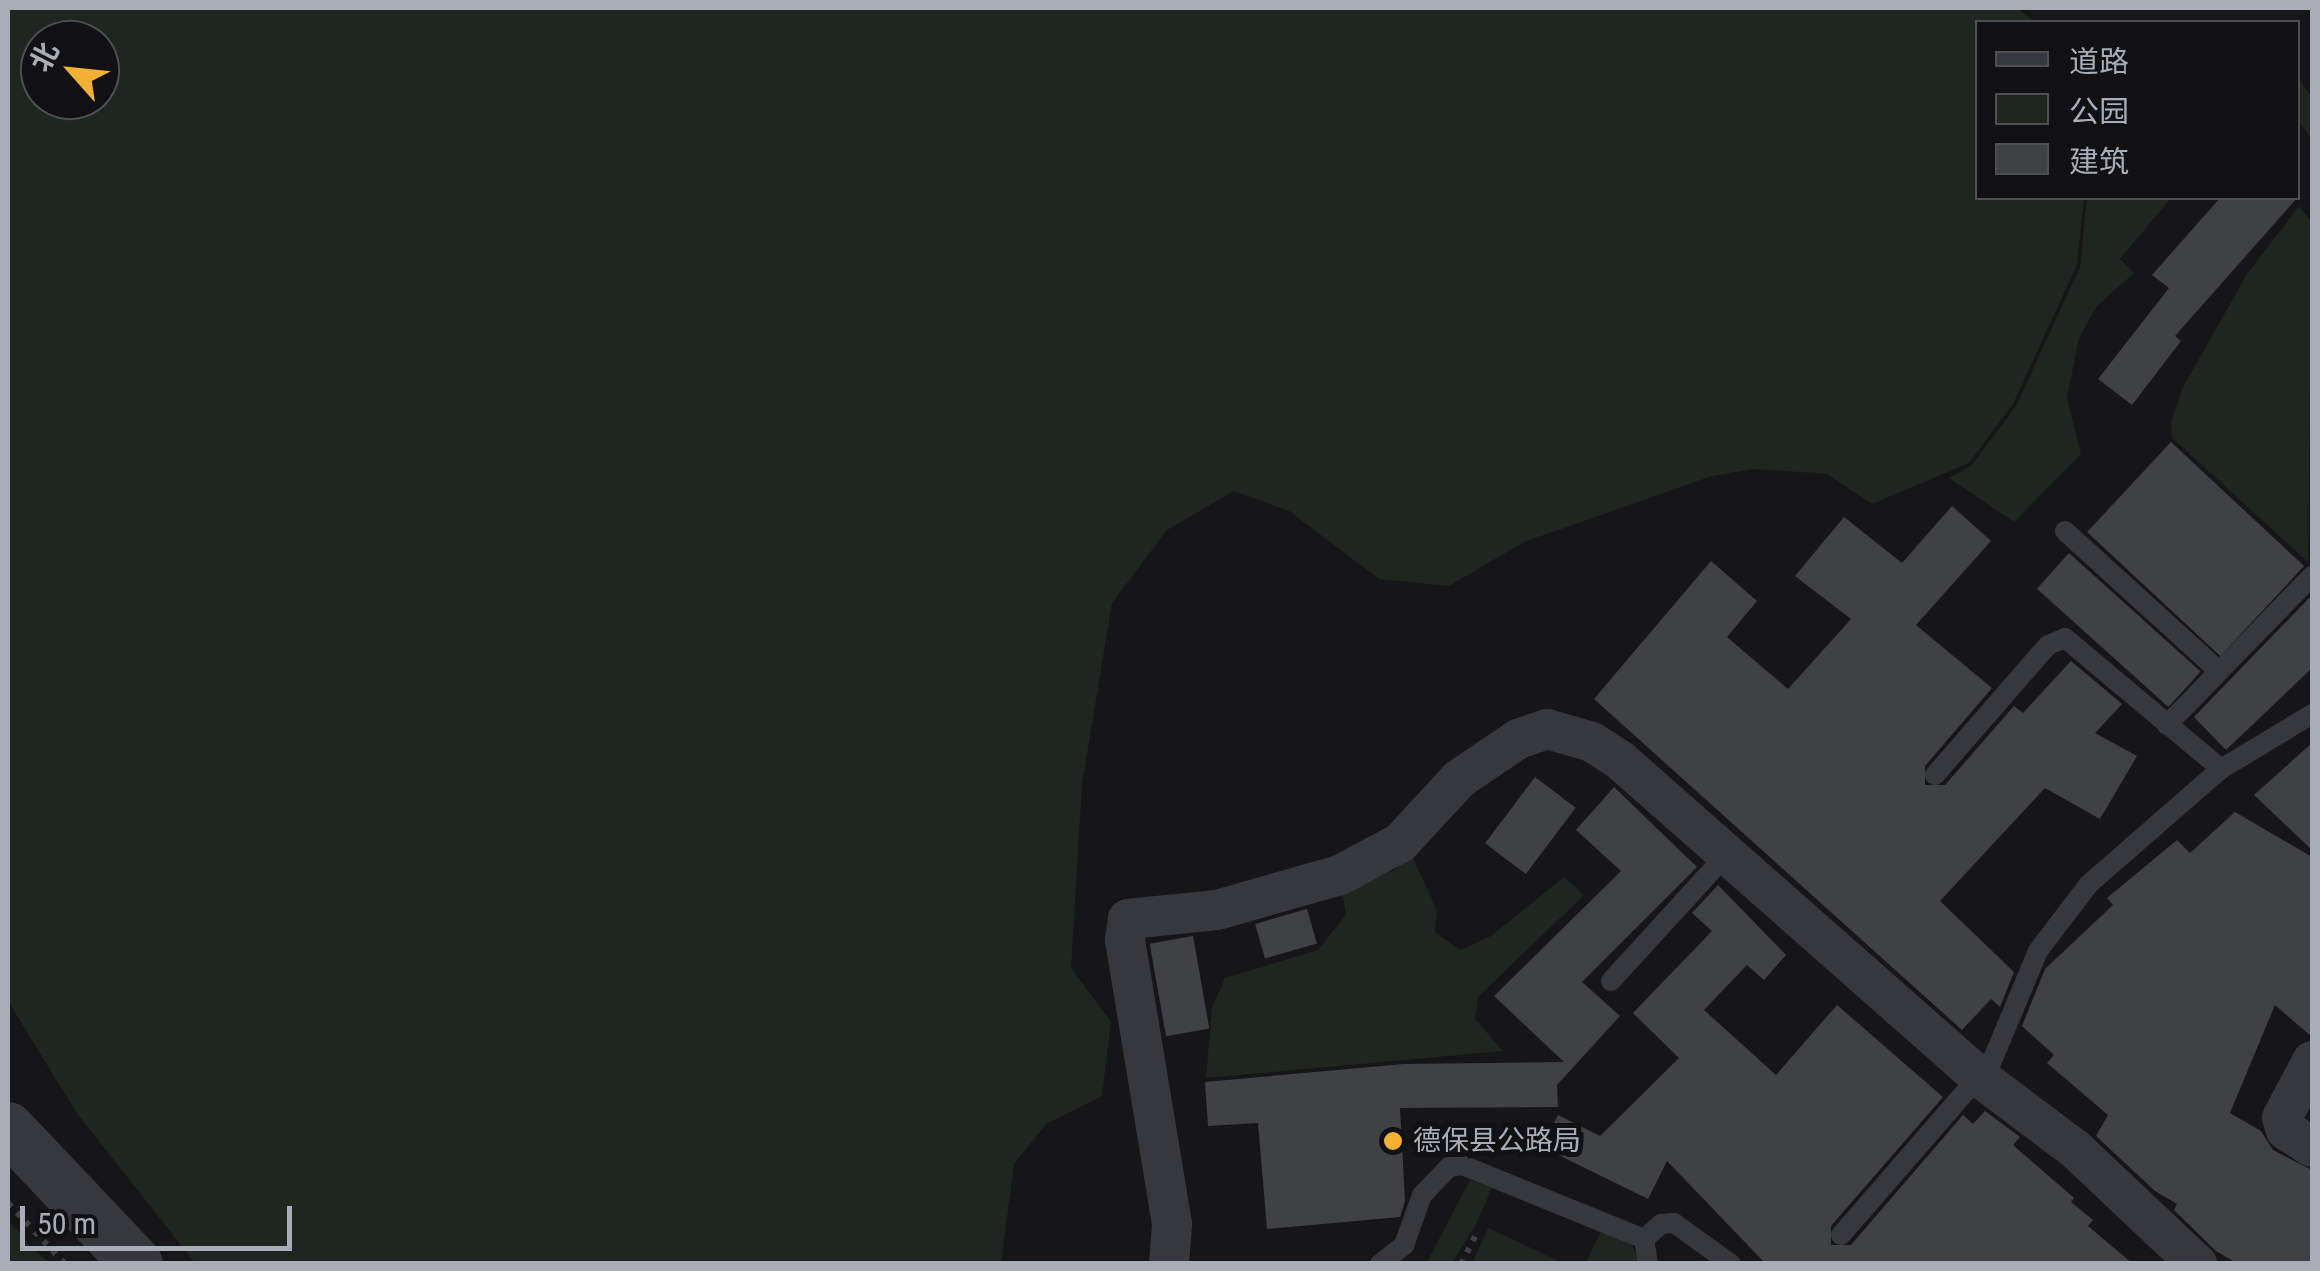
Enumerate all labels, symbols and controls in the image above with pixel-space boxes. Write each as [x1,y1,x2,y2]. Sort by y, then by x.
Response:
north arrow [20,20,120,120]
legend [1975,20,2300,200]
text: 北 [24,37,66,77]
text: 道路 [2069,44,2129,79]
text: 公园 [2069,94,2129,129]
text: 建筑 [2069,144,2129,179]
place label: 德保县公路局 [1413,1124,1581,1158]
marker: 德保县公路局 [1382,1130,1404,1152]
scale bar [25,1186,298,1248]
text: 50 m [37,1206,96,1241]

